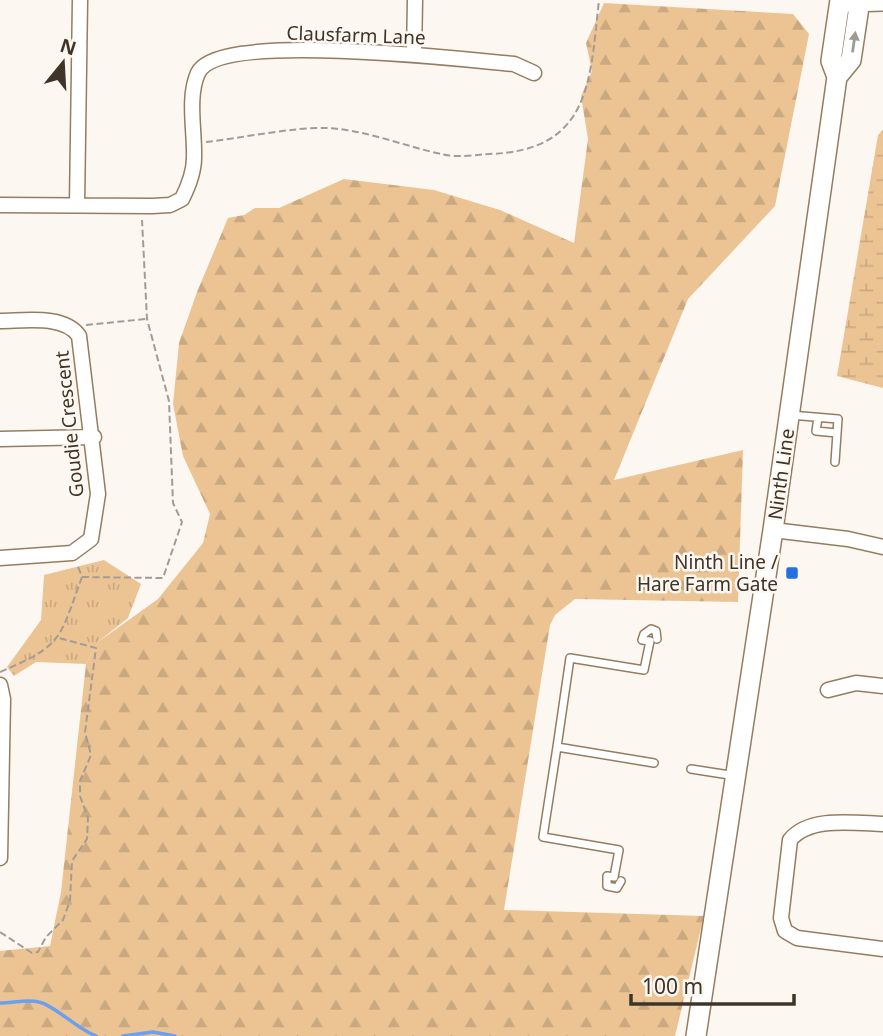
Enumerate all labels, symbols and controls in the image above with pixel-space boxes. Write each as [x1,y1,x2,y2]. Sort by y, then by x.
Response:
street label: Clausfarm Lane [286,20,426,50]
north arrow [28,28,98,98]
one-way arrow [849,31,860,53]
text: N [57,32,80,62]
street label: Goudie Crescent [48,349,90,498]
street label: Ninth Line [762,427,800,521]
place label: Ninth Line / Hare Farm Gate [637,549,778,597]
marker: Ninth Line / Hare Farm Gate [784,565,800,581]
scale bar [631,962,794,1006]
text: 100 m [642,972,703,1000]

